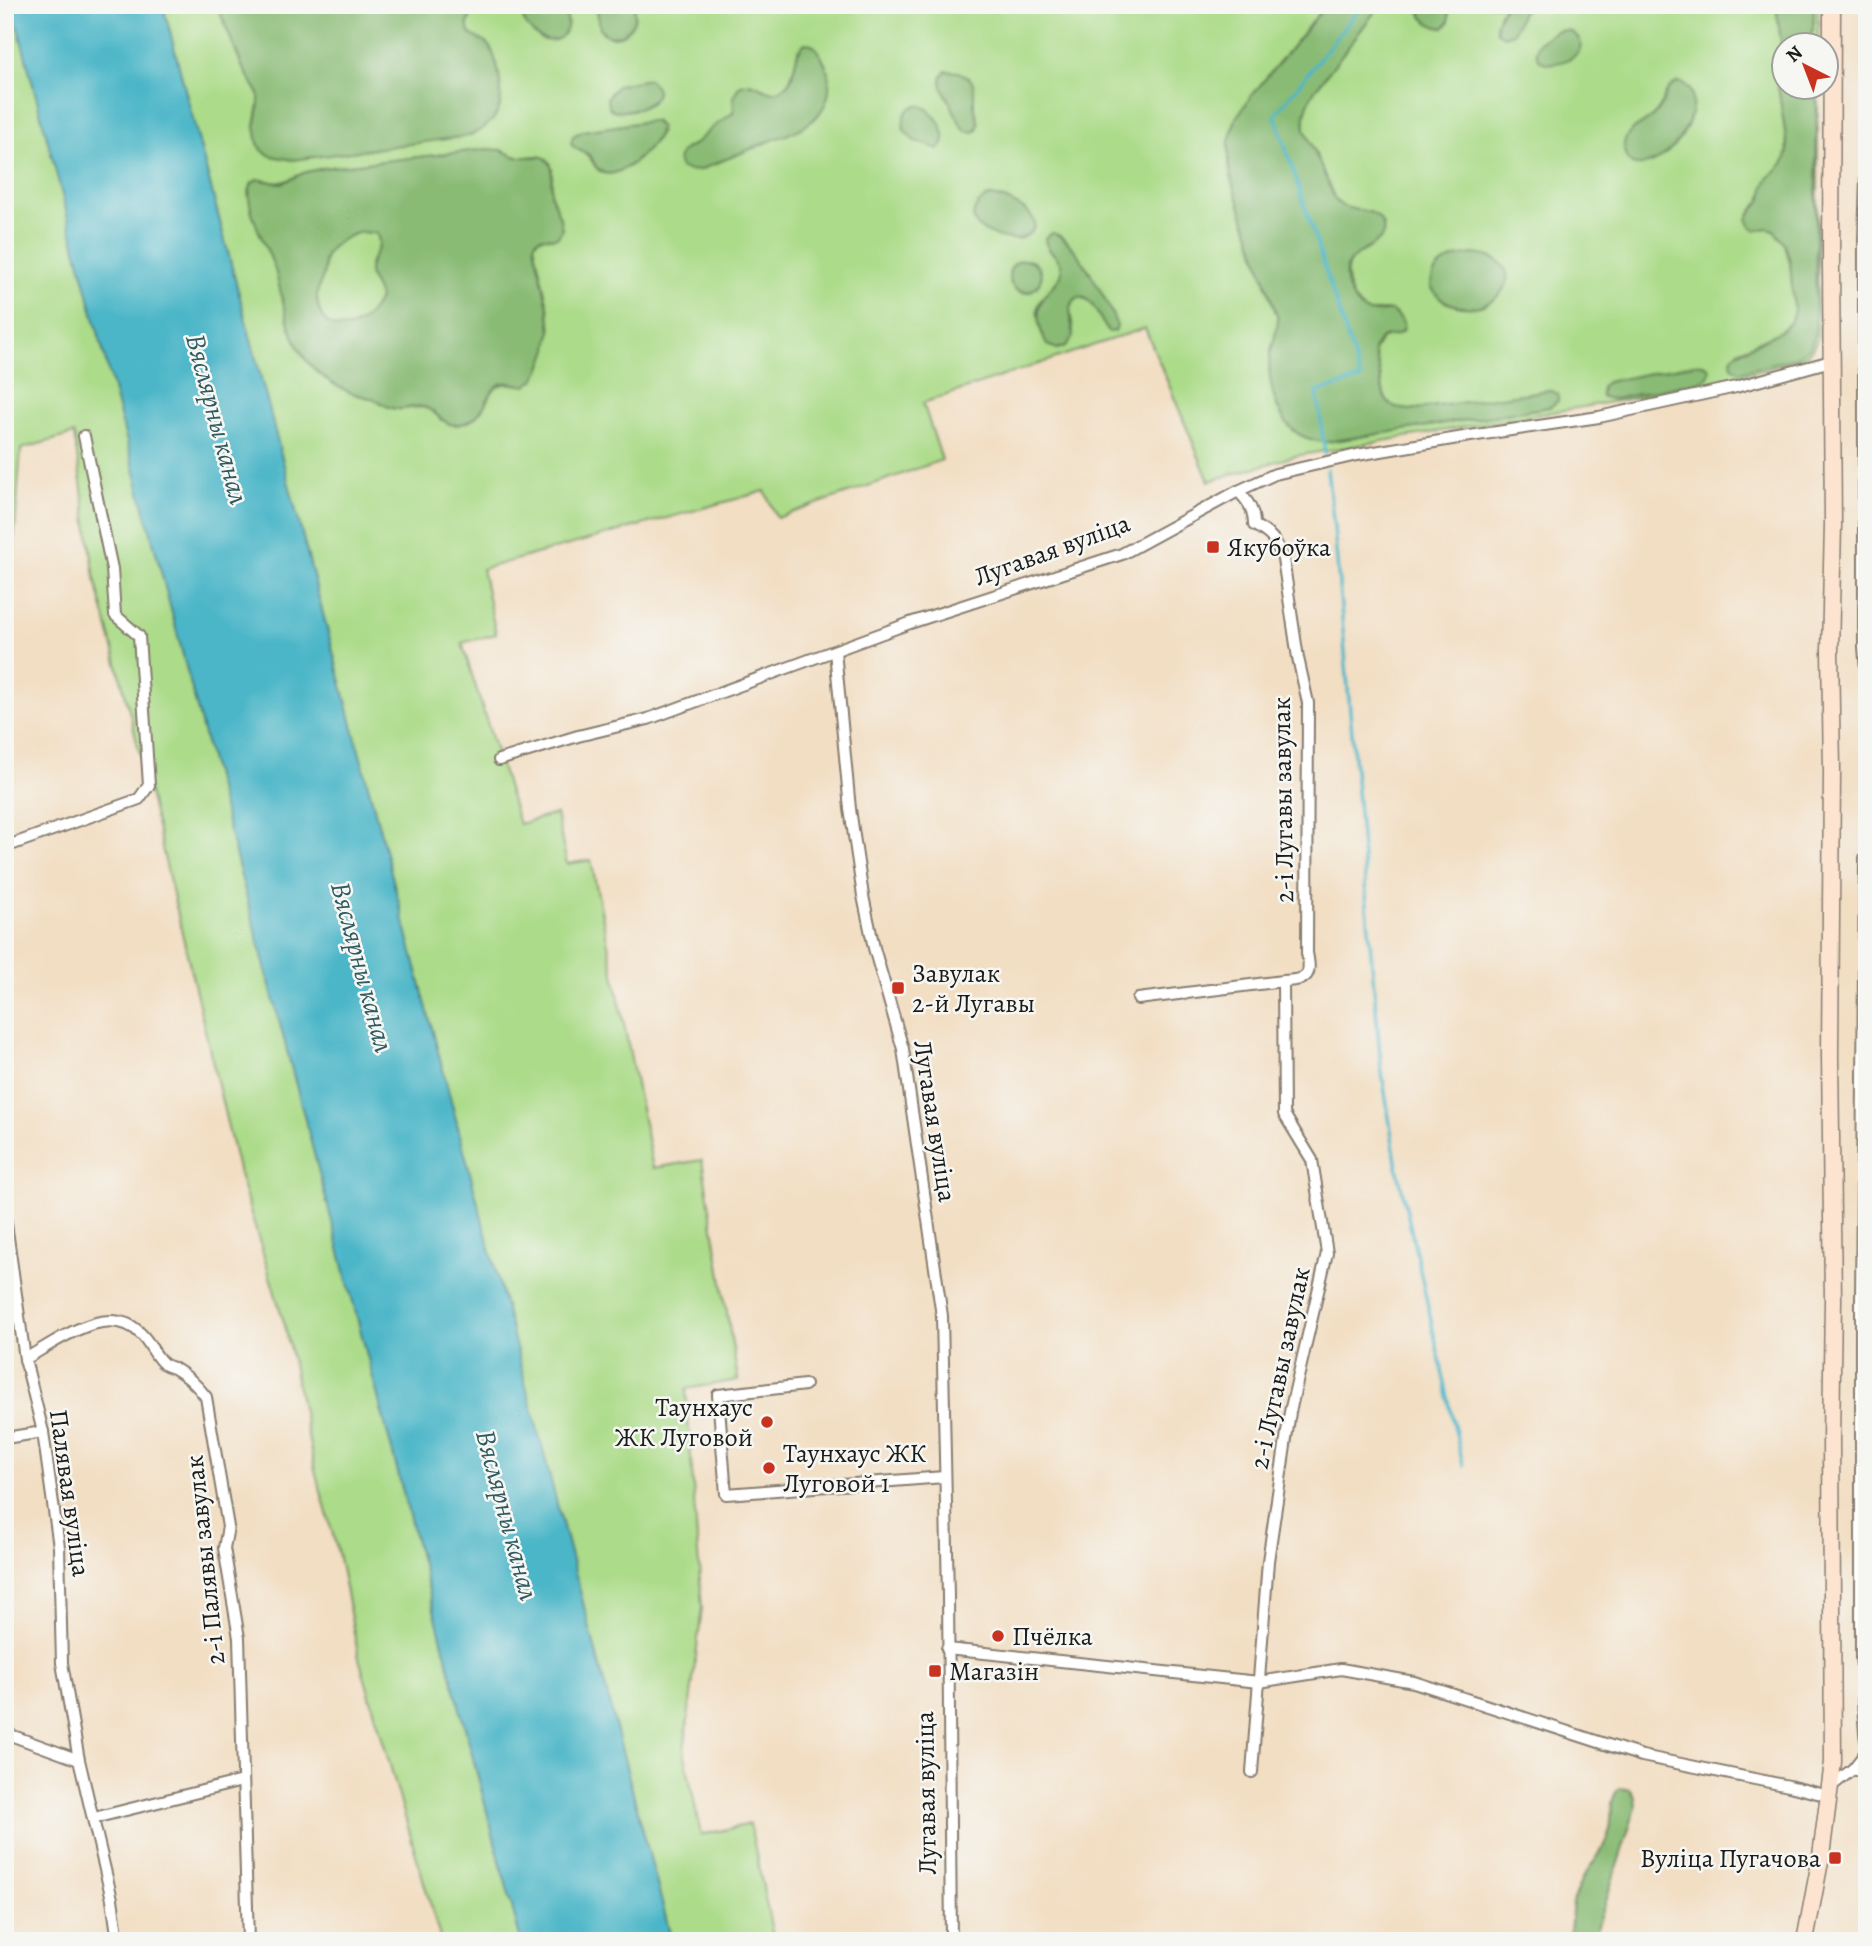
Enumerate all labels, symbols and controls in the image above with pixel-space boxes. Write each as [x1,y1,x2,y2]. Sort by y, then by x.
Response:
north arrow [1770,32,1840,102]
text: N [1780,40,1808,68]
water label: Вяслярны канал [176,330,258,508]
street label: Лугавая вуліца [969,506,1135,594]
place label: Якубоўка [1227,530,1331,565]
marker: Якубоўка [1205,539,1221,555]
street label: 2-і Лугавы завулак [1264,697,1302,903]
water label: Вяслярны канал [321,878,403,1056]
place label: Завулак 2-й Лугавы [912,956,1035,1021]
marker: Завулак 2-й Лугавы [890,980,906,996]
street label: Лугавая вуліца [905,1037,965,1205]
street label: 2-і Лугавы завулак [1241,1264,1319,1472]
place label: Таунхаус ЖК Луговой [615,1390,753,1455]
street label: Палявая вуліца [41,1407,99,1579]
marker: Таунхаус ЖК Луговой [759,1414,775,1430]
water label: Вяслярны канал [466,1426,548,1604]
place label: Таунхаус ЖК Луговой 1 [783,1436,927,1501]
street label: 2-і Палявы завулак [177,1453,233,1667]
marker: Таунхаус ЖК Луговой 1 [761,1460,777,1476]
place label: Пчёлка [1012,1619,1093,1654]
marker: Пчёлка [990,1628,1006,1644]
place label: Магазін [949,1654,1039,1689]
marker: Магазін [927,1663,943,1679]
street label: Лугавая вуліца [907,1711,945,1875]
place label: Вуліца Пугачова [1640,1841,1821,1876]
marker: Вуліца Пугачова [1827,1850,1843,1866]

